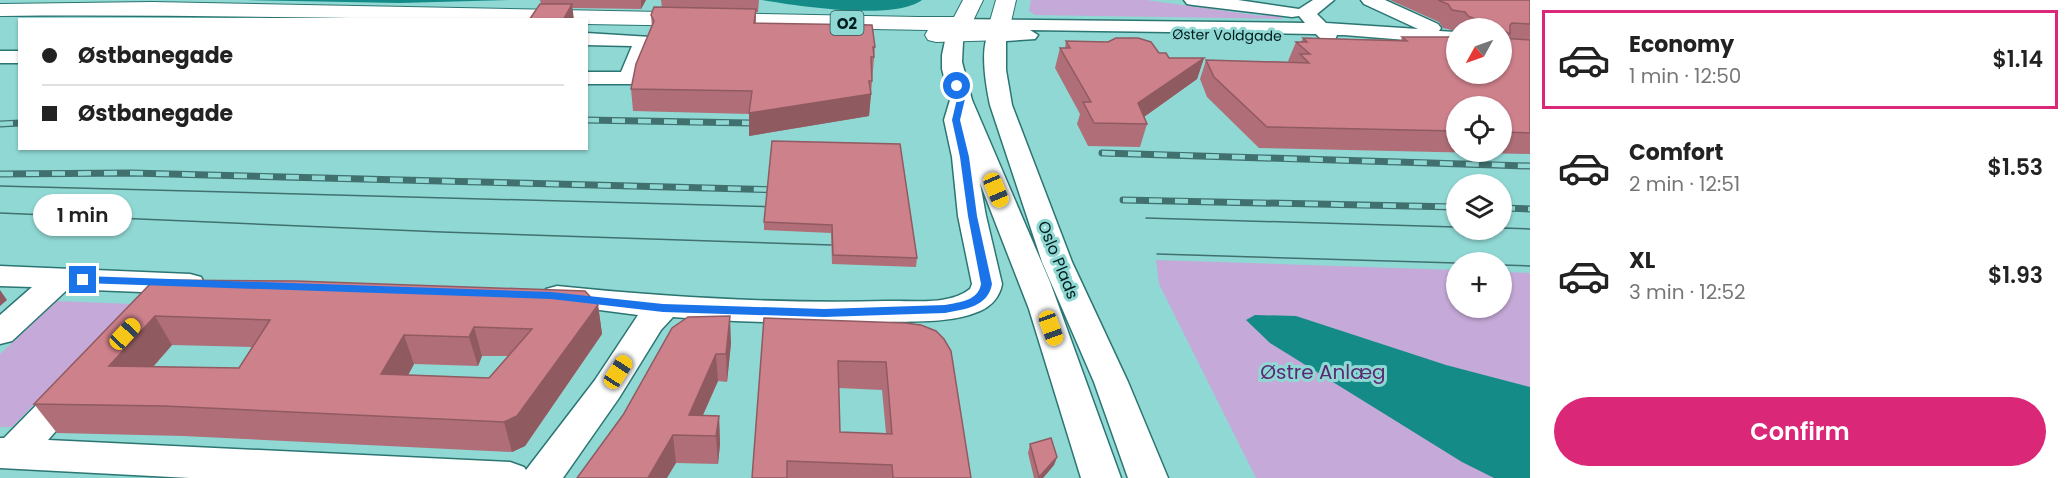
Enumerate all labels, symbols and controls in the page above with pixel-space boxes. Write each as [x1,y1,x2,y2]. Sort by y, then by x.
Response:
road number: O2 [830,11,864,35]
north arrow [1446,18,1512,84]
map controls [1446,18,1512,318]
street label: Øster Voldgade [1172,24,1282,46]
text: Economy [1629,29,1734,60]
icon: car [1557,33,1611,87]
text: Østbanegade [78,40,233,71]
text: $1.14 [1992,44,2043,75]
text: 1 min · 12:50 [1629,62,1741,90]
route start [943,72,970,99]
button: locate [1446,96,1512,162]
text: Østbanegade [78,98,233,129]
text: Comfort [1629,137,1723,168]
icon: car [1557,141,1611,195]
text: $1.53 [1988,152,2043,183]
car [981,170,1011,210]
text: 2 min · 12:51 [1629,170,1740,198]
button: layers [1446,174,1512,240]
callout: 1 min [34,193,132,235]
text: 1 min [57,201,108,229]
street label: Oslo Plads [1032,217,1084,303]
text: XL [1629,245,1655,276]
icon: car [1557,249,1611,303]
button: + [1446,252,1512,318]
text: $1.93 [1988,260,2043,291]
route end [69,266,96,293]
text: 3 min · 12:52 [1629,278,1746,306]
car [1036,308,1066,348]
car [106,315,144,353]
car [601,352,635,392]
park label: Østre Anlæg [1260,358,1386,386]
button: Confirm [1554,397,2046,466]

